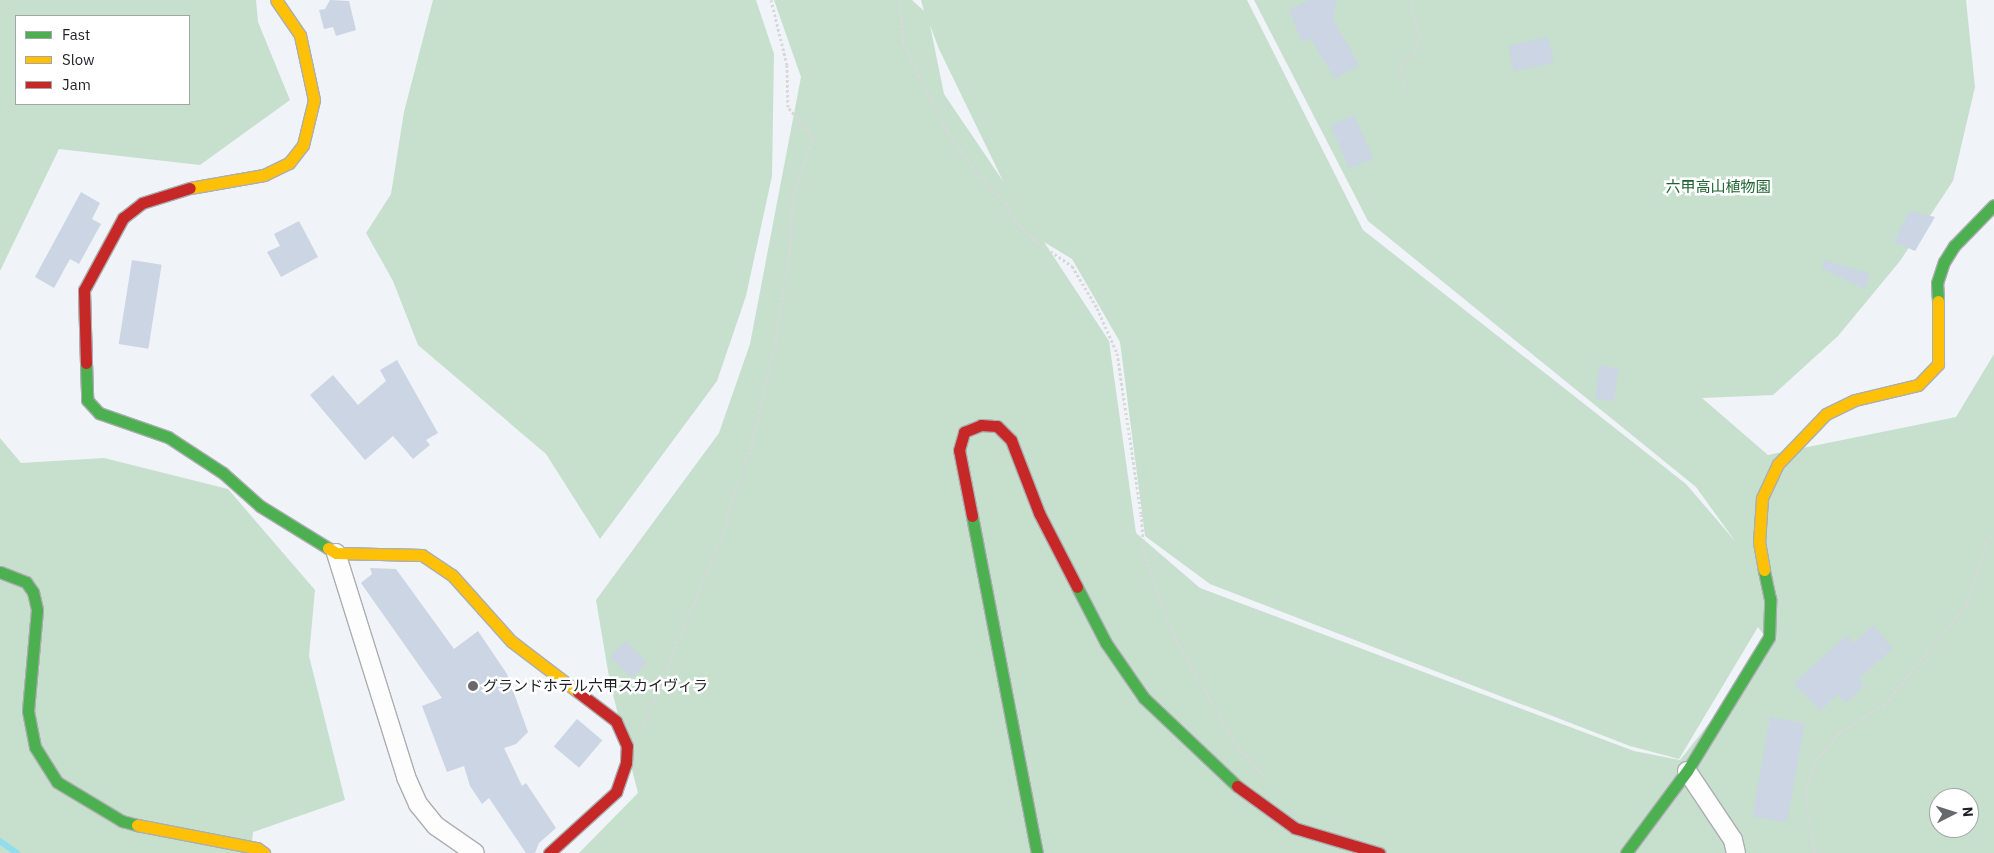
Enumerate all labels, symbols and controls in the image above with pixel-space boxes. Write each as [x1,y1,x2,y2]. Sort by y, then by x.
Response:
legend [15,15,190,105]
text: Fast [62,25,90,44]
text: Slow [62,50,95,69]
text: Jam [62,75,91,94]
park label: 六甲高山植物園 [1666,178,1770,196]
place label: グランドホテル六甲スカイヴィラ [483,677,708,695]
marker: グランドホテル六甲スカイヴィラ [467,680,479,692]
north arrow [1929,788,1979,838]
text: N [1959,806,1977,818]

